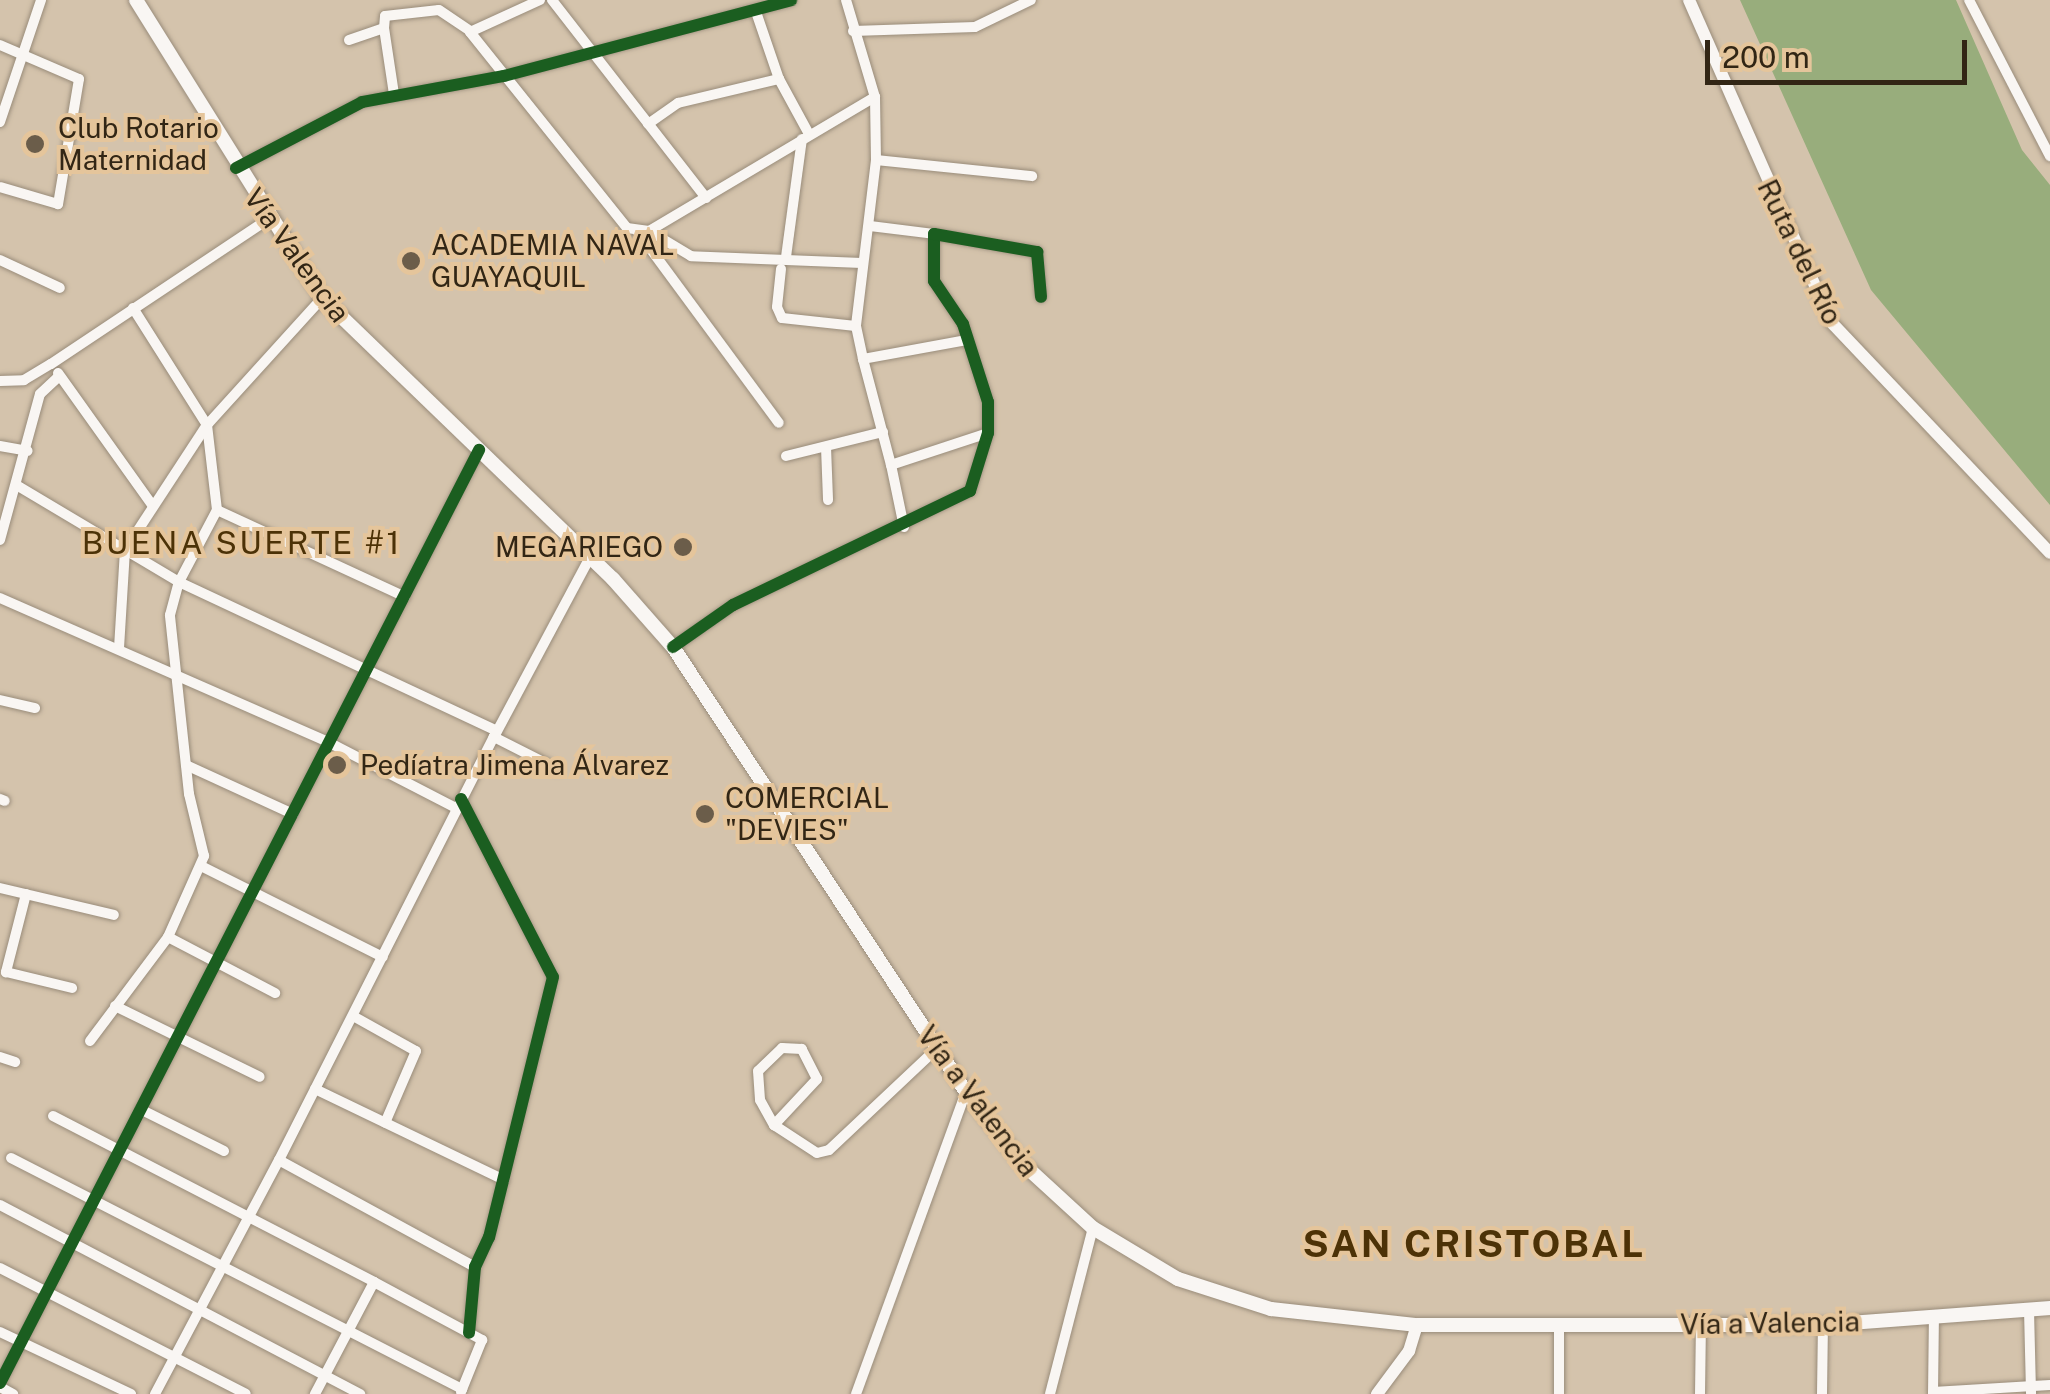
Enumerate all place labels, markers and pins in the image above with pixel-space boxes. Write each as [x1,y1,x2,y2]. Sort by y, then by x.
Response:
place label: Club Rotario Maternidad [58,111,219,177]
marker: Club Rotario Maternidad [22,131,48,157]
place label: ACADEMIA NAVAL GUAYAQUIL [431,228,675,294]
marker: ACADEMIA NAVAL GUAYAQUIL [400,250,422,272]
place label: MEGARIEGO [495,530,663,564]
marker: MEGARIEGO [672,536,694,558]
place label: Pedíatra Jimena Álvarez [360,748,669,782]
marker: Pedíatra Jimena Álvarez [324,752,350,778]
place label: COMERCIAL "DEVIES" [725,781,889,847]
marker: COMERCIAL "DEVIES" [694,803,716,825]

